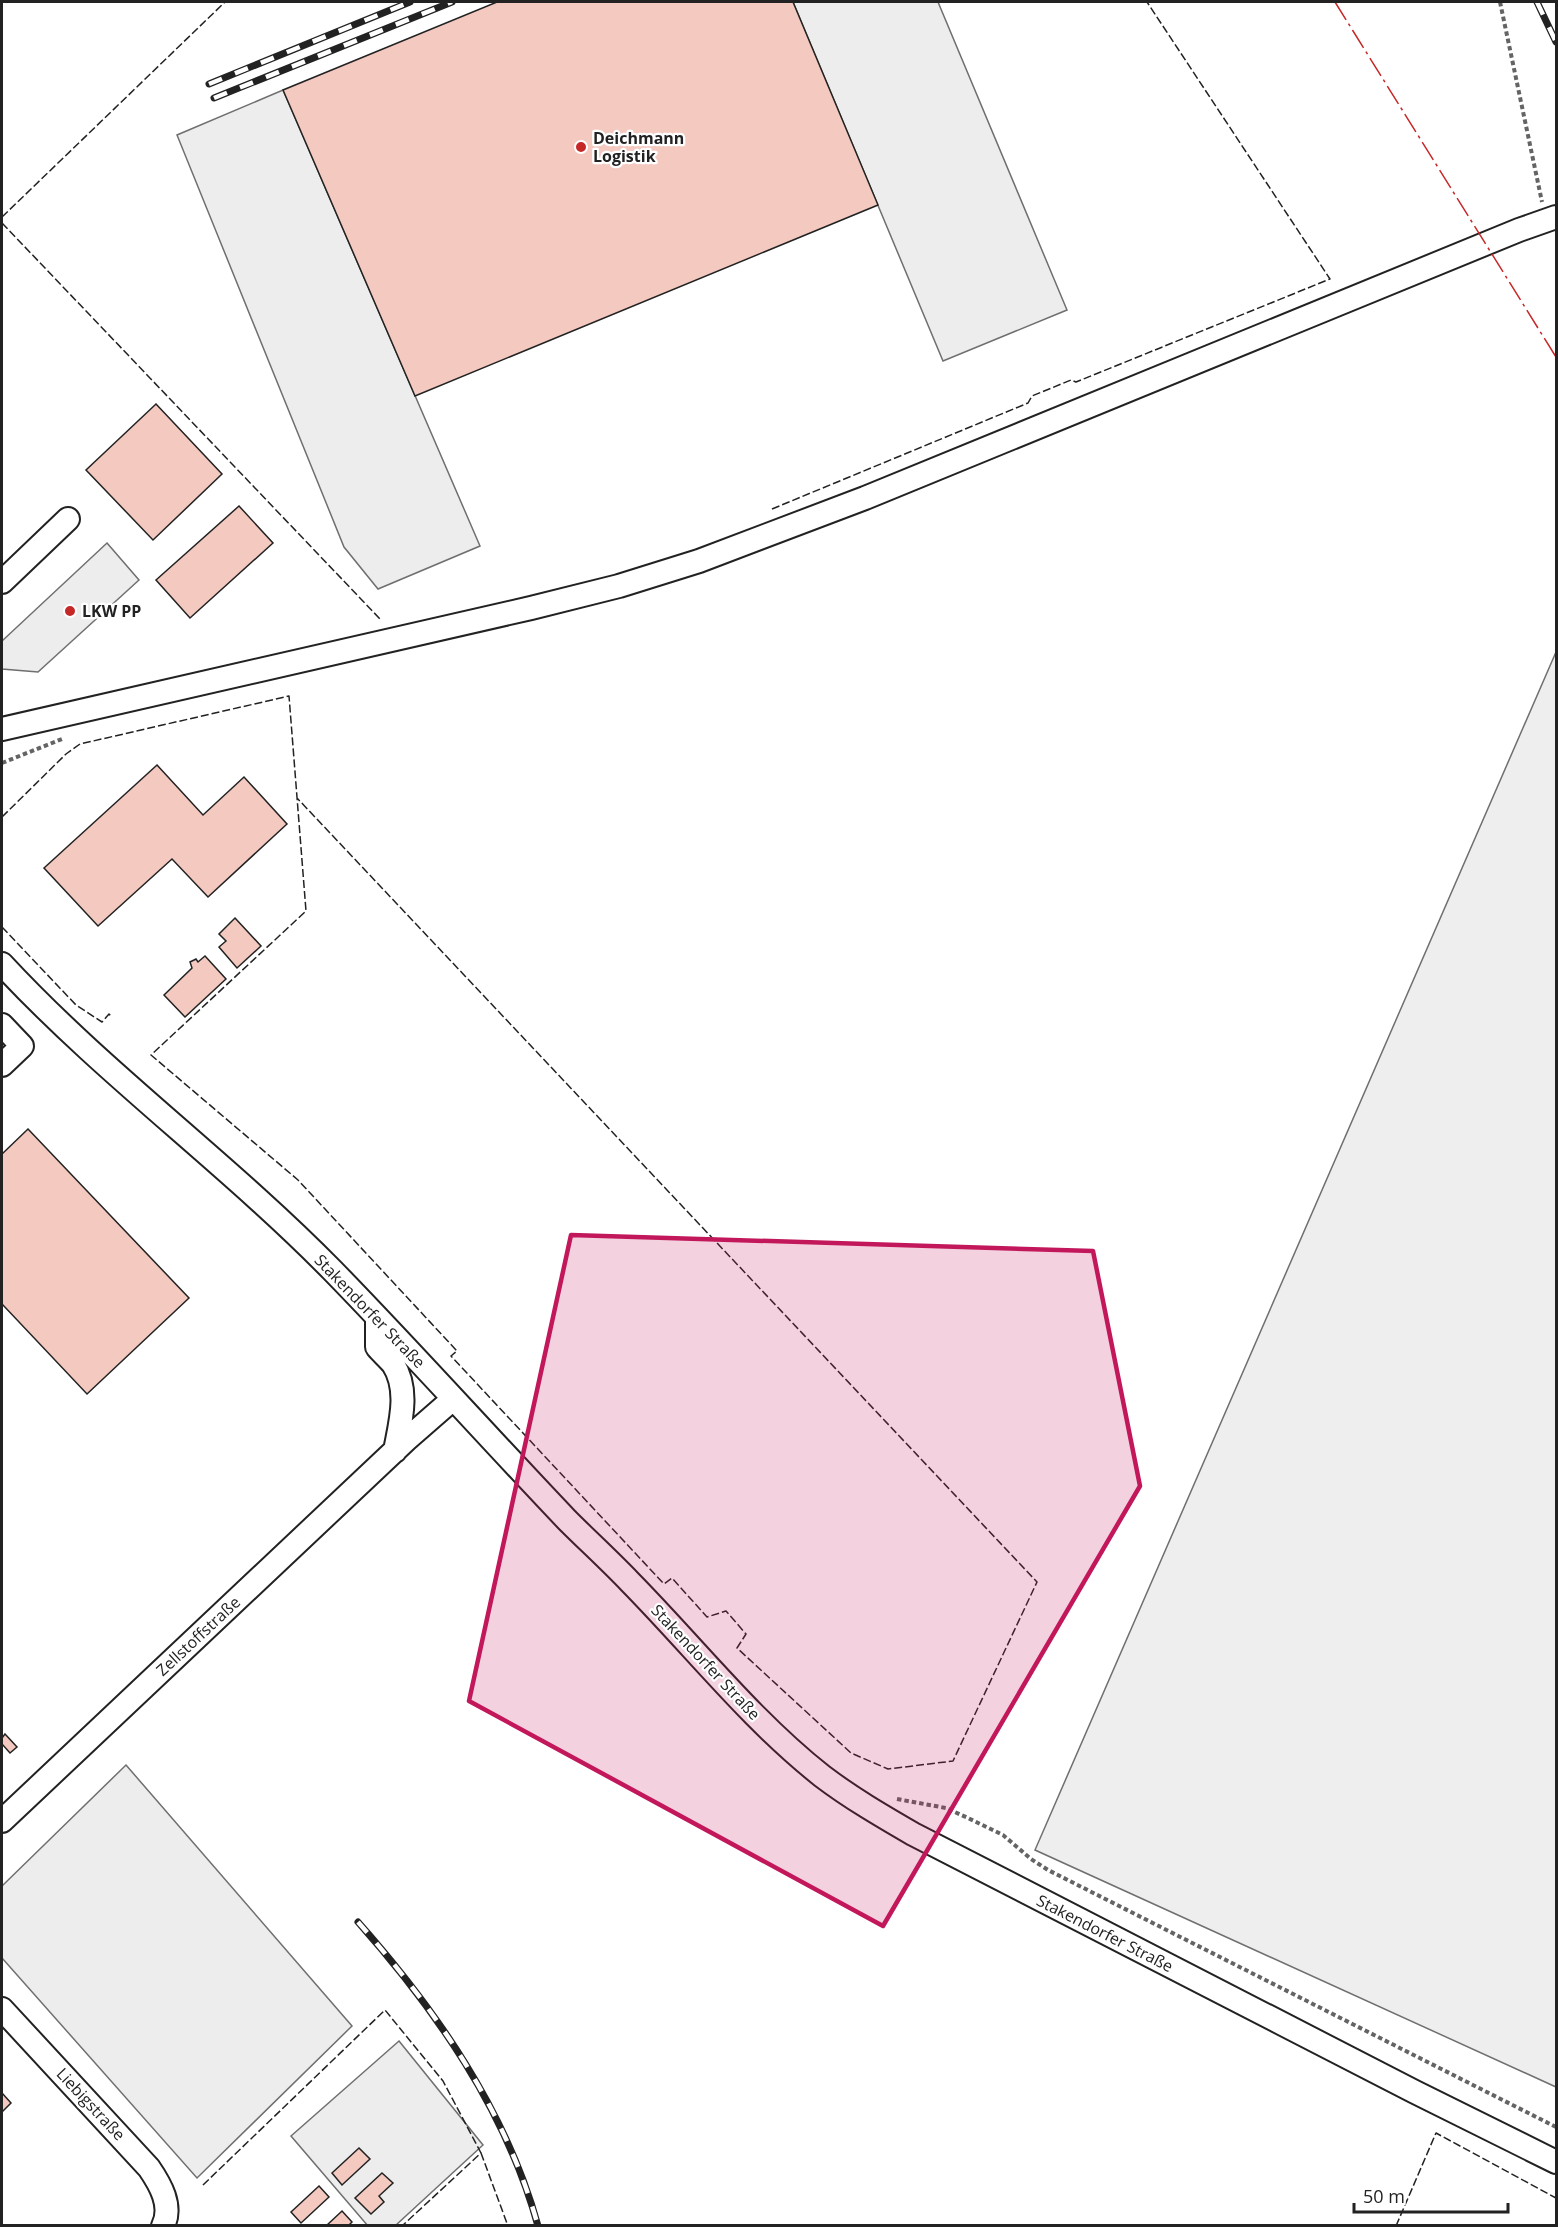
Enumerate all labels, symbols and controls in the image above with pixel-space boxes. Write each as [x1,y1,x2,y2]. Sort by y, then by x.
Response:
place label: Deichmann Logistik [593,127,684,167]
marker: Deichmann Logistik [574,140,588,154]
place label: LKW PP [82,600,141,622]
marker: LKW PP [63,604,77,618]
street label: Stakendorfer Straße [310,1249,430,1373]
street label: Zellstoffstraße [151,1591,245,1681]
street label: Stakendorfer Straße [647,1599,765,1725]
street label: Stakendorfer Straße [1033,1889,1177,1977]
street label: Liebigstraße [52,2063,130,2145]
scale bar [1354,2176,1508,2214]
text: 50 m [1363,2184,1405,2208]

